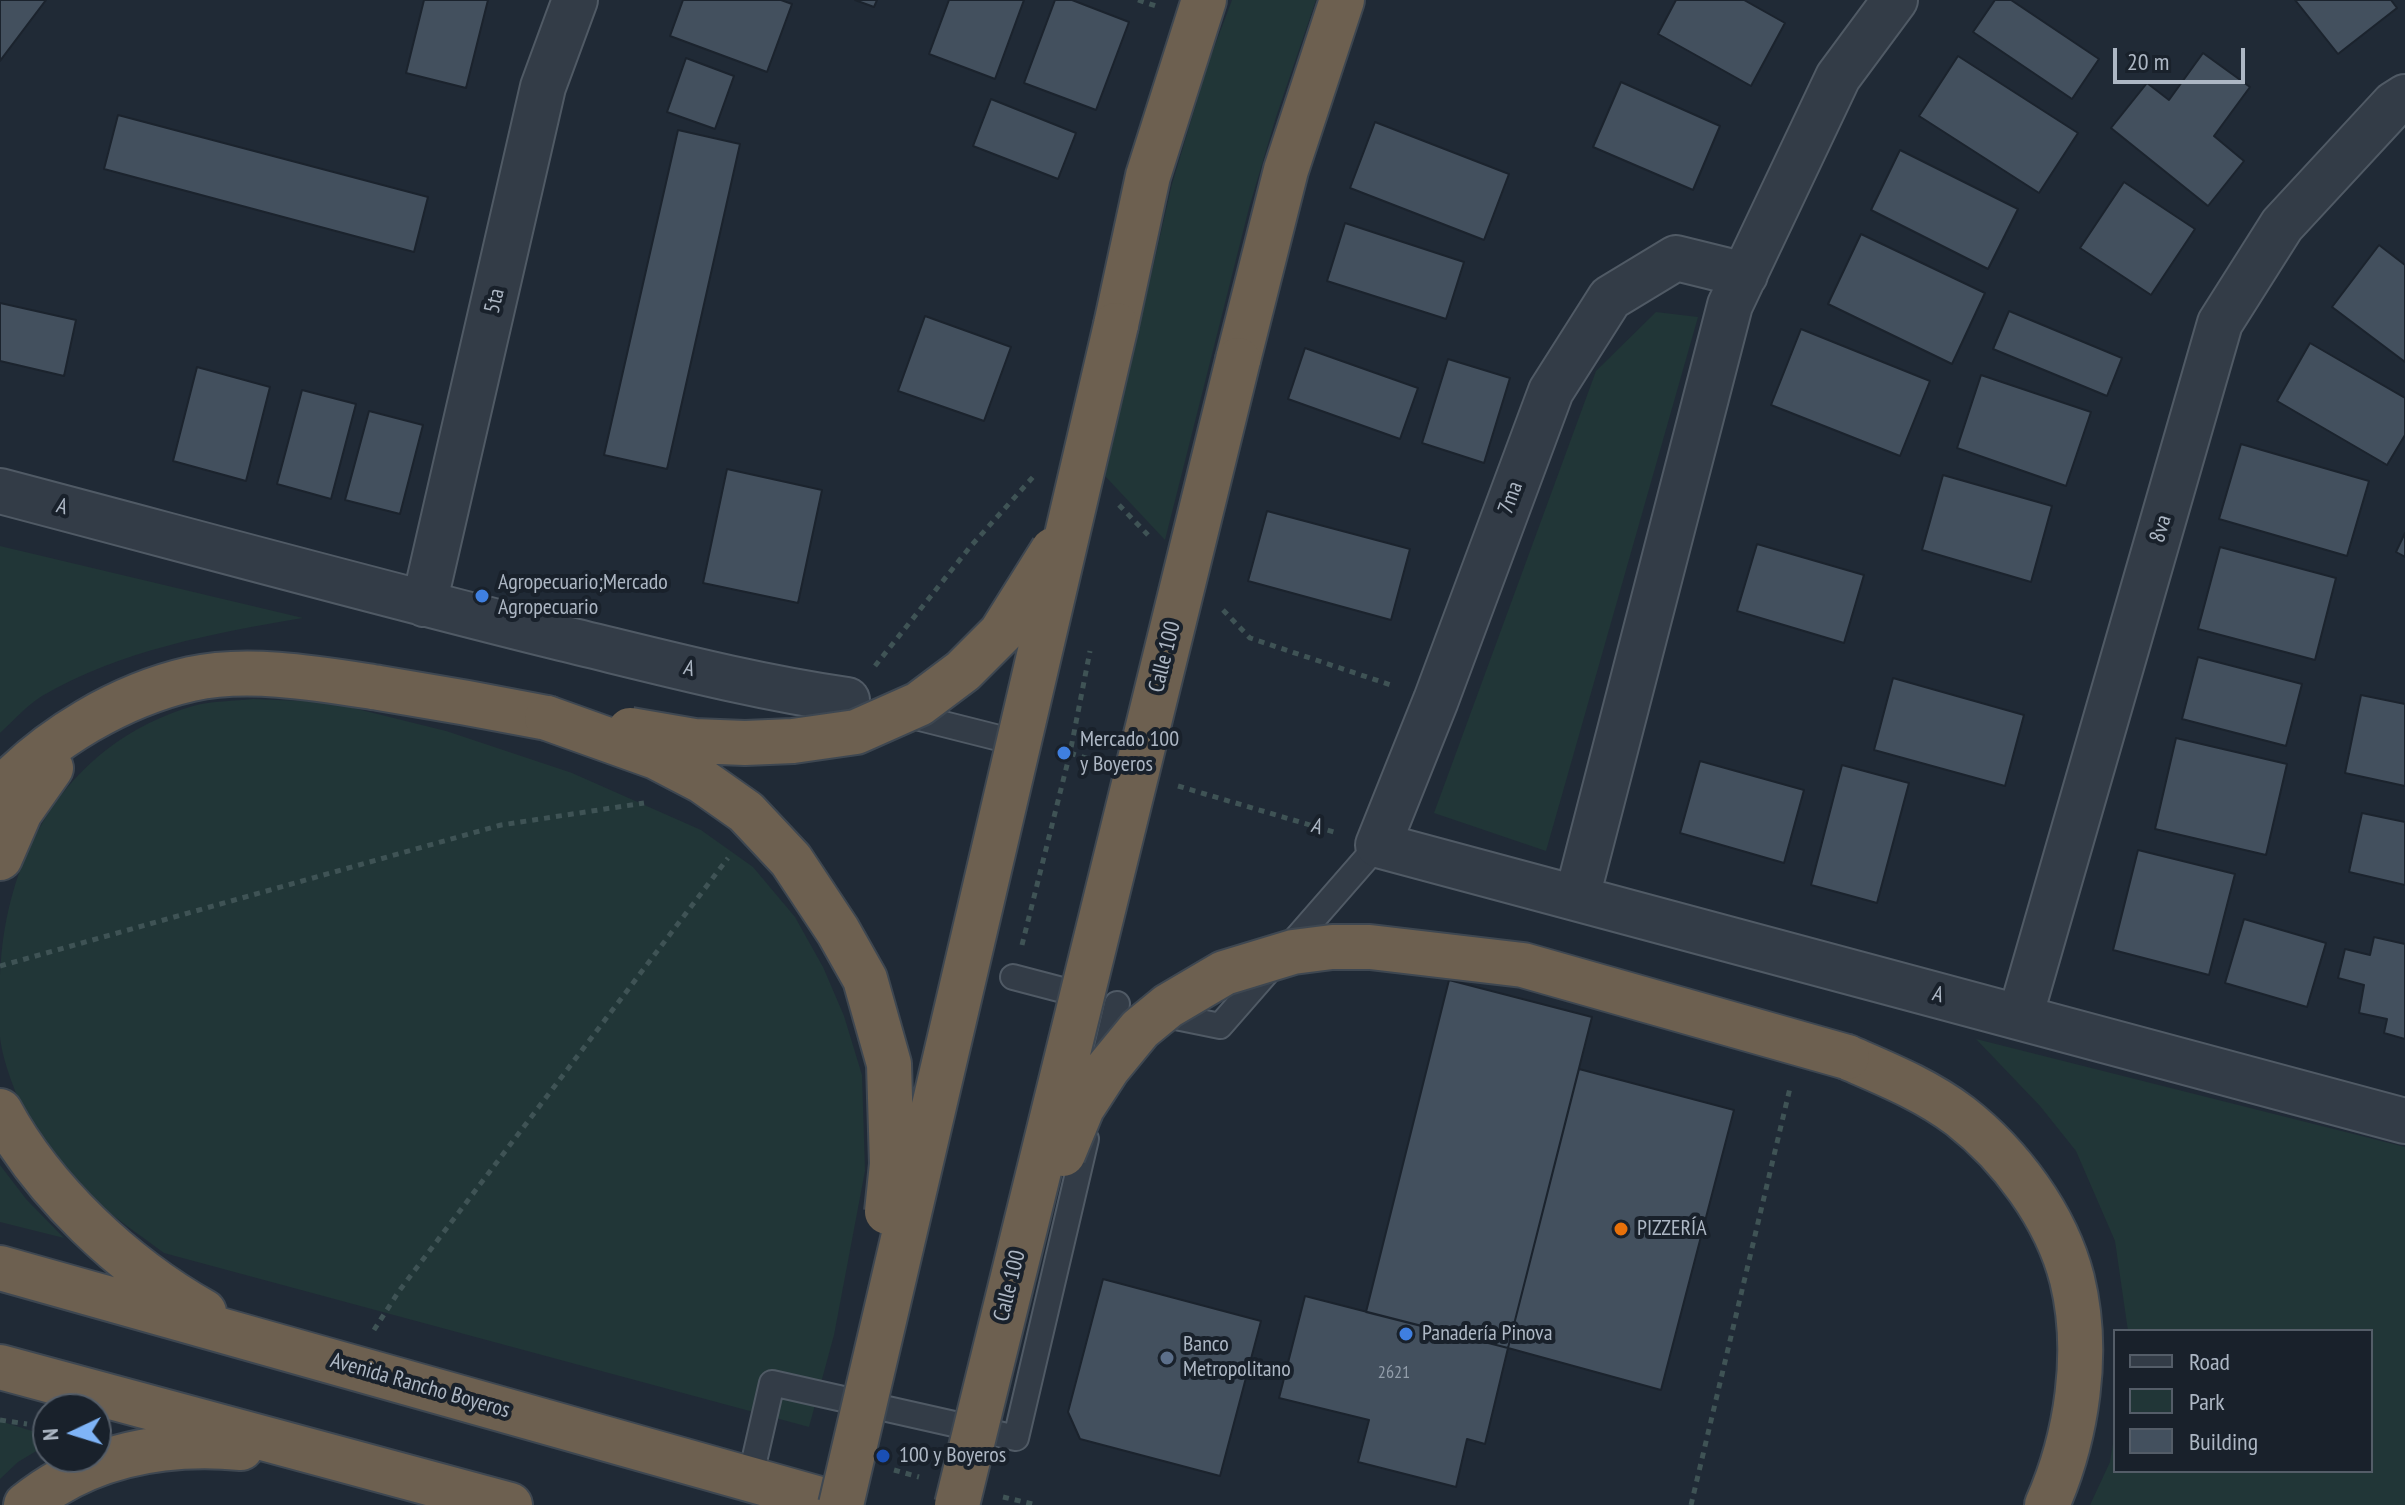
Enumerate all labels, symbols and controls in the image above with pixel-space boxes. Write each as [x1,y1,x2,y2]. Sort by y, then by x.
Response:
scale bar [2117,32,2249,82]
text: 20 m [2127,46,2169,77]
street label: 5ta [479,286,511,316]
street label: 7ma [1493,478,1529,518]
street label: A [54,493,70,521]
street label: 8va [2145,512,2177,546]
place label: Agropecuario;Mercado Agropecuario [498,570,668,622]
marker: Agropecuario;Mercado Agropecuario [473,587,491,605]
street label: Calle 100 [1143,619,1187,695]
street label: A [681,655,697,683]
place label: Mercado 100 y Boyeros [1080,727,1179,778]
marker: Mercado 100 y Boyeros [1055,744,1073,762]
street label: A [1308,813,1326,841]
street label: A [1930,981,1946,1009]
place label: PIZZERÍA [1637,1216,1707,1242]
marker: PIZZERÍA [1612,1220,1630,1238]
street label: Calle 100 [988,1248,1032,1324]
place label: Panadería Pinova [1422,1321,1552,1347]
marker: Panadería Pinova [1397,1325,1415,1343]
legend [2113,1329,2373,1473]
place label: Banco Metropolitano [1183,1332,1291,1384]
text: Road [2189,1346,2230,1377]
street label: Avenida Rancho Boyeros [327,1348,513,1424]
marker: Banco Metropolitano [1158,1349,1176,1367]
house number: 2621 [1378,1362,1410,1384]
text: Park [2189,1386,2225,1417]
north arrow [32,1393,112,1473]
text: Building [2189,1426,2258,1457]
text: N [36,1428,64,1441]
place label: 100 y Boyeros [899,1443,1006,1469]
marker: 100 y Boyeros [874,1447,892,1465]

